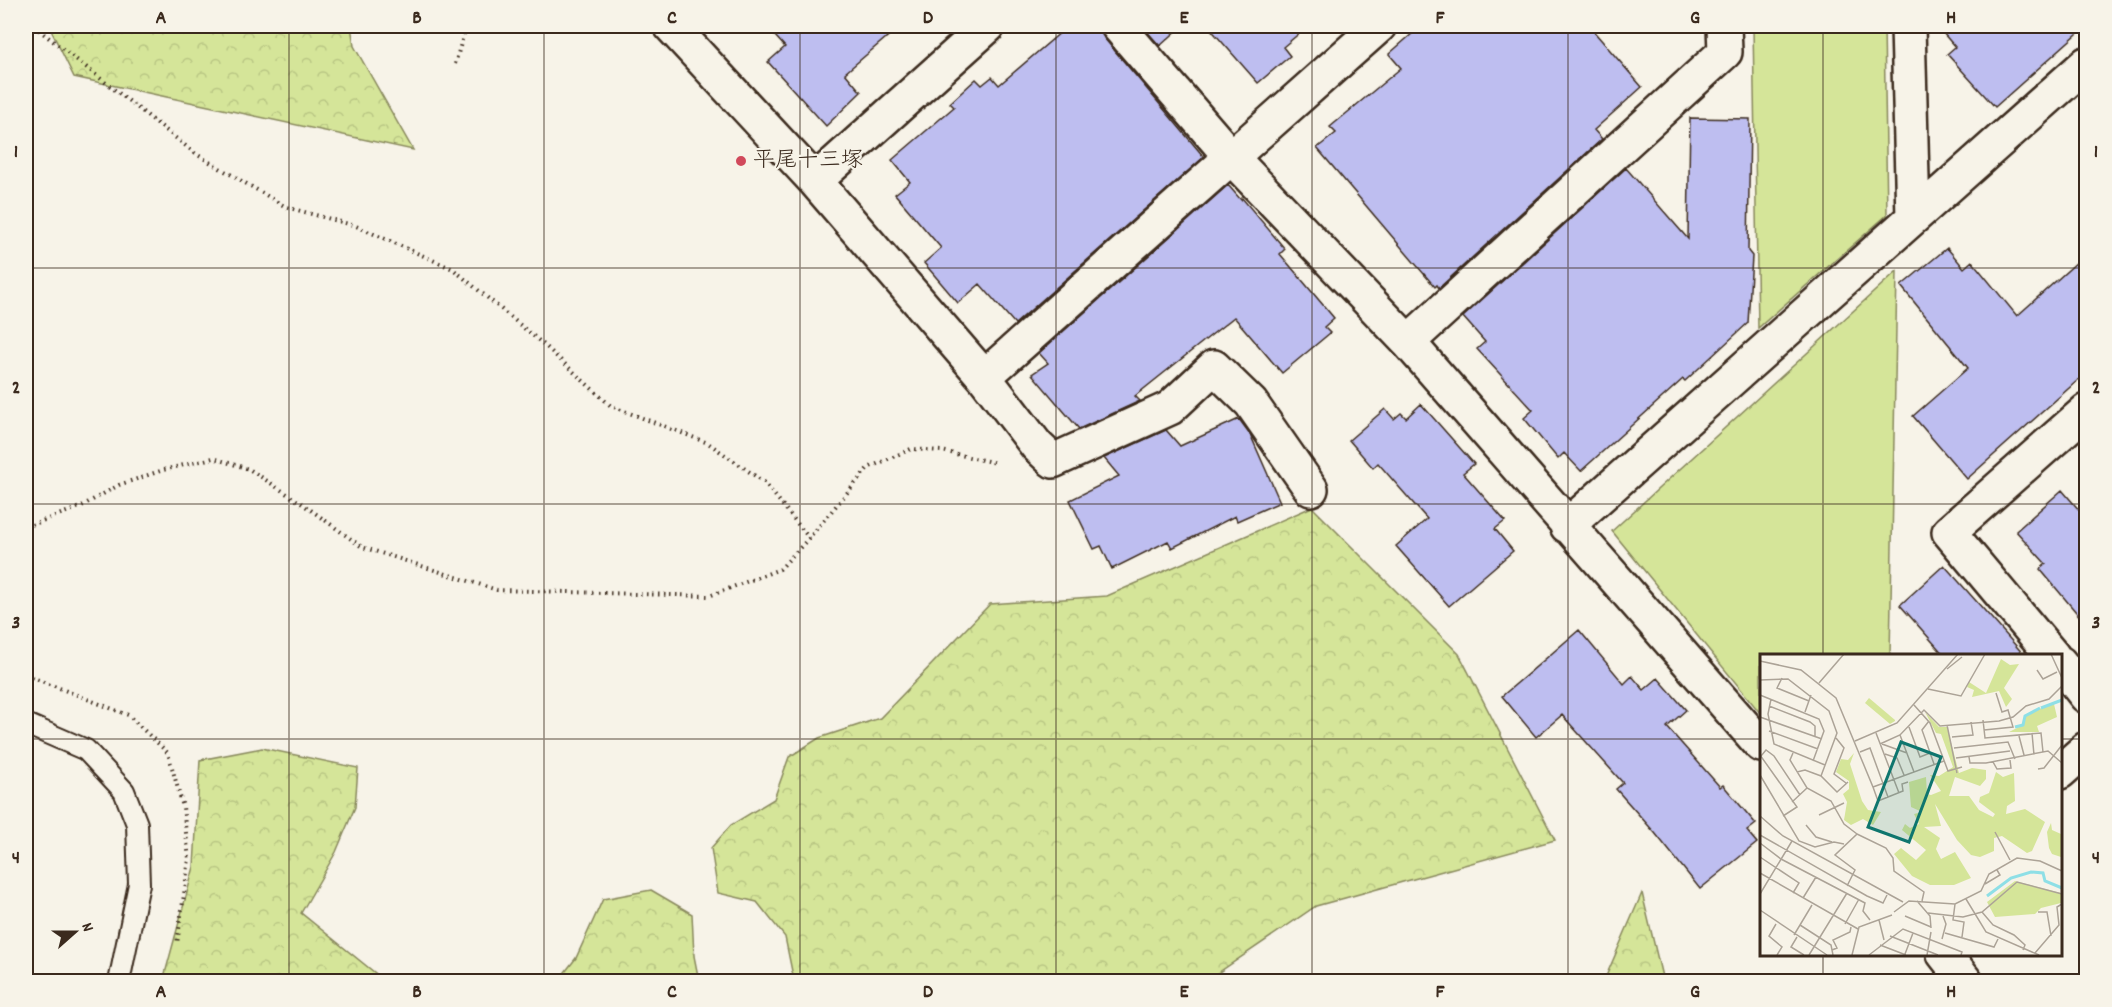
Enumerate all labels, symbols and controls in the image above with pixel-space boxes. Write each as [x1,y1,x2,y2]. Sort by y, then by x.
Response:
text: A [156,5,167,33]
text: B [412,5,422,33]
text: C [667,5,677,33]
text: D [923,5,934,33]
text: E [1179,5,1189,33]
text: F [1436,5,1446,33]
text: G [1690,5,1700,33]
text: H [1946,5,1956,33]
text: 1 [14,139,18,167]
text: 1 [2094,139,2098,167]
place label: 平尾十三塚 [753,146,863,177]
marker: 平尾十三塚 [734,154,748,168]
text: 2 [12,375,20,403]
text: 2 [2092,375,2100,403]
text: 3 [12,610,20,638]
text: 3 [2092,610,2100,638]
inset map [1760,654,2061,956]
text: 4 [12,845,20,873]
text: 4 [2092,845,2100,873]
north arrow [45,902,105,962]
text: N [75,920,99,935]
text: A [156,979,167,1007]
text: B [412,979,422,1007]
text: C [667,979,677,1007]
text: D [923,979,934,1007]
text: E [1179,979,1189,1007]
text: F [1436,979,1446,1007]
text: G [1690,979,1700,1007]
text: H [1946,979,1956,1007]

